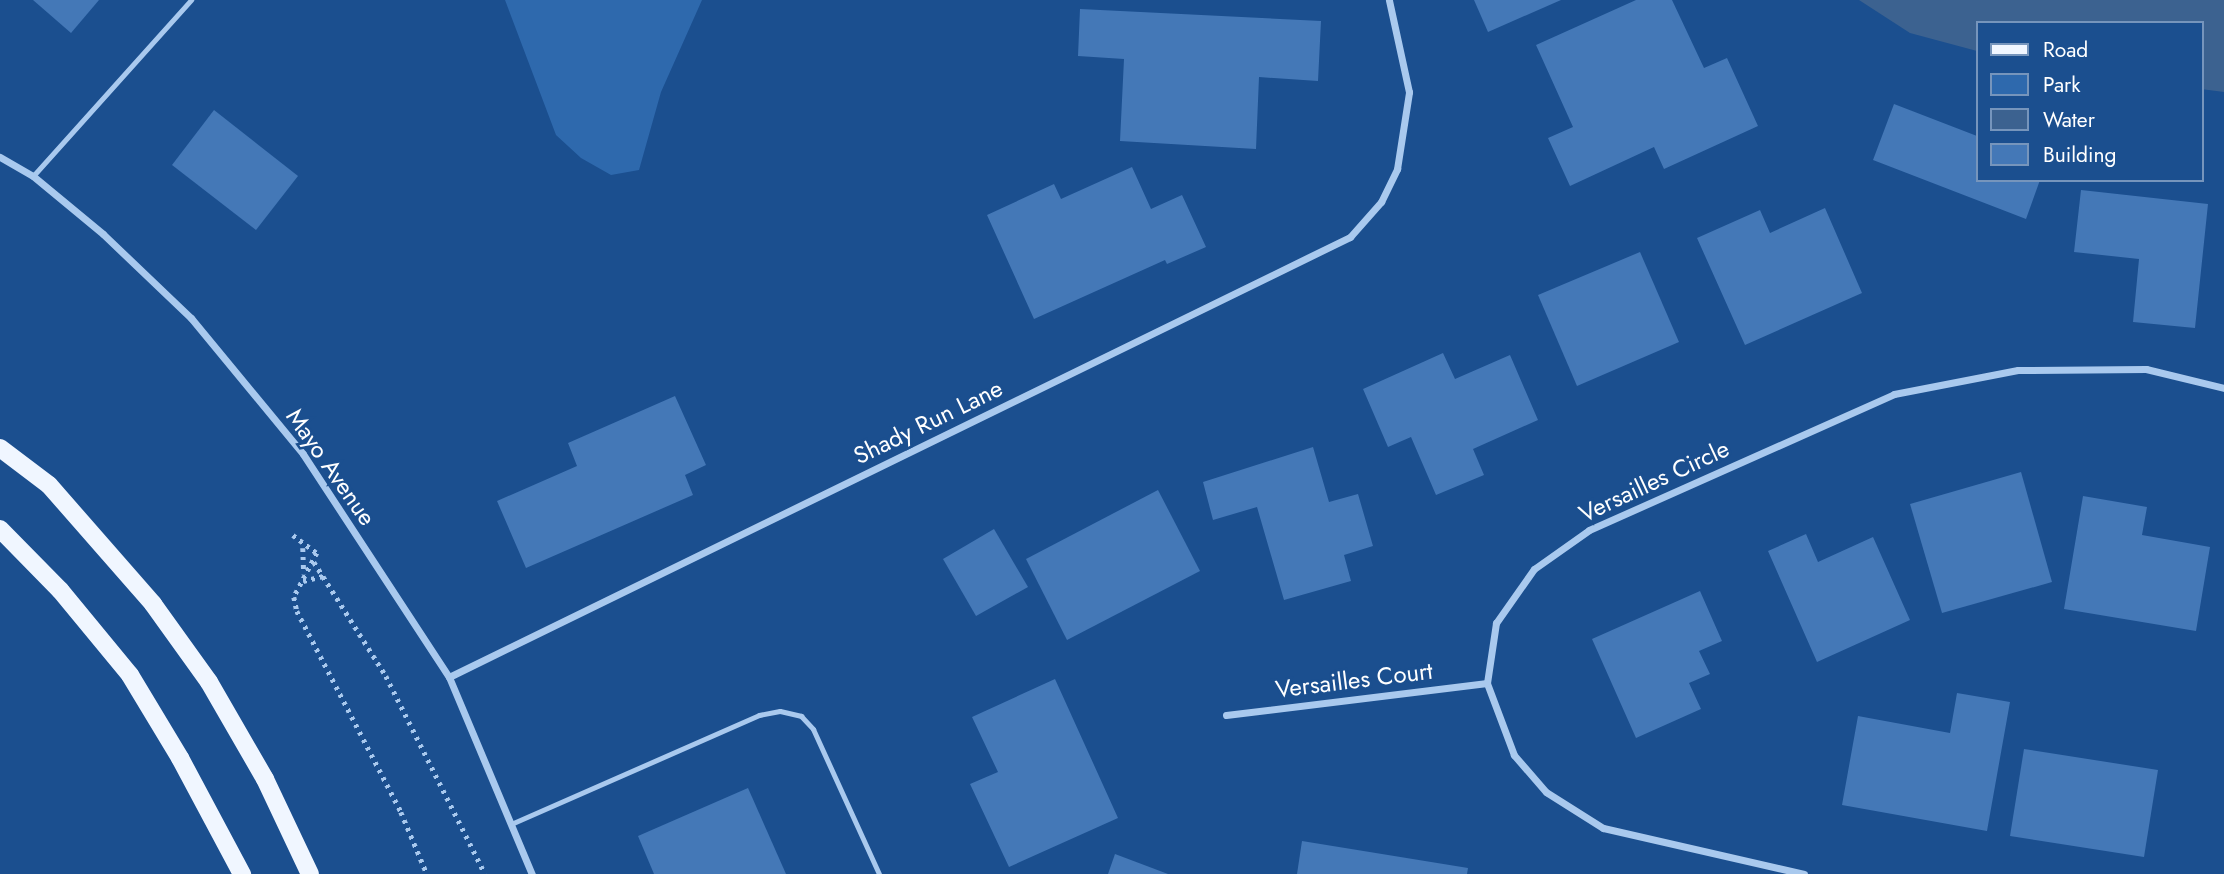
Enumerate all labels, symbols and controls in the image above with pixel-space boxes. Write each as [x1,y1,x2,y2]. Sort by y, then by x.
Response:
legend [1976,21,2203,182]
text: Road [2043,35,2088,65]
text: Park [2043,70,2080,100]
text: Water [2043,105,2095,135]
text: Building [2043,140,2116,170]
street label: Shady Run Lane [849,374,1007,470]
street label: Mayo Avenue [280,403,382,531]
street label: Versailles Circle [1574,434,1734,528]
street label: Versailles Court [1274,656,1434,704]

